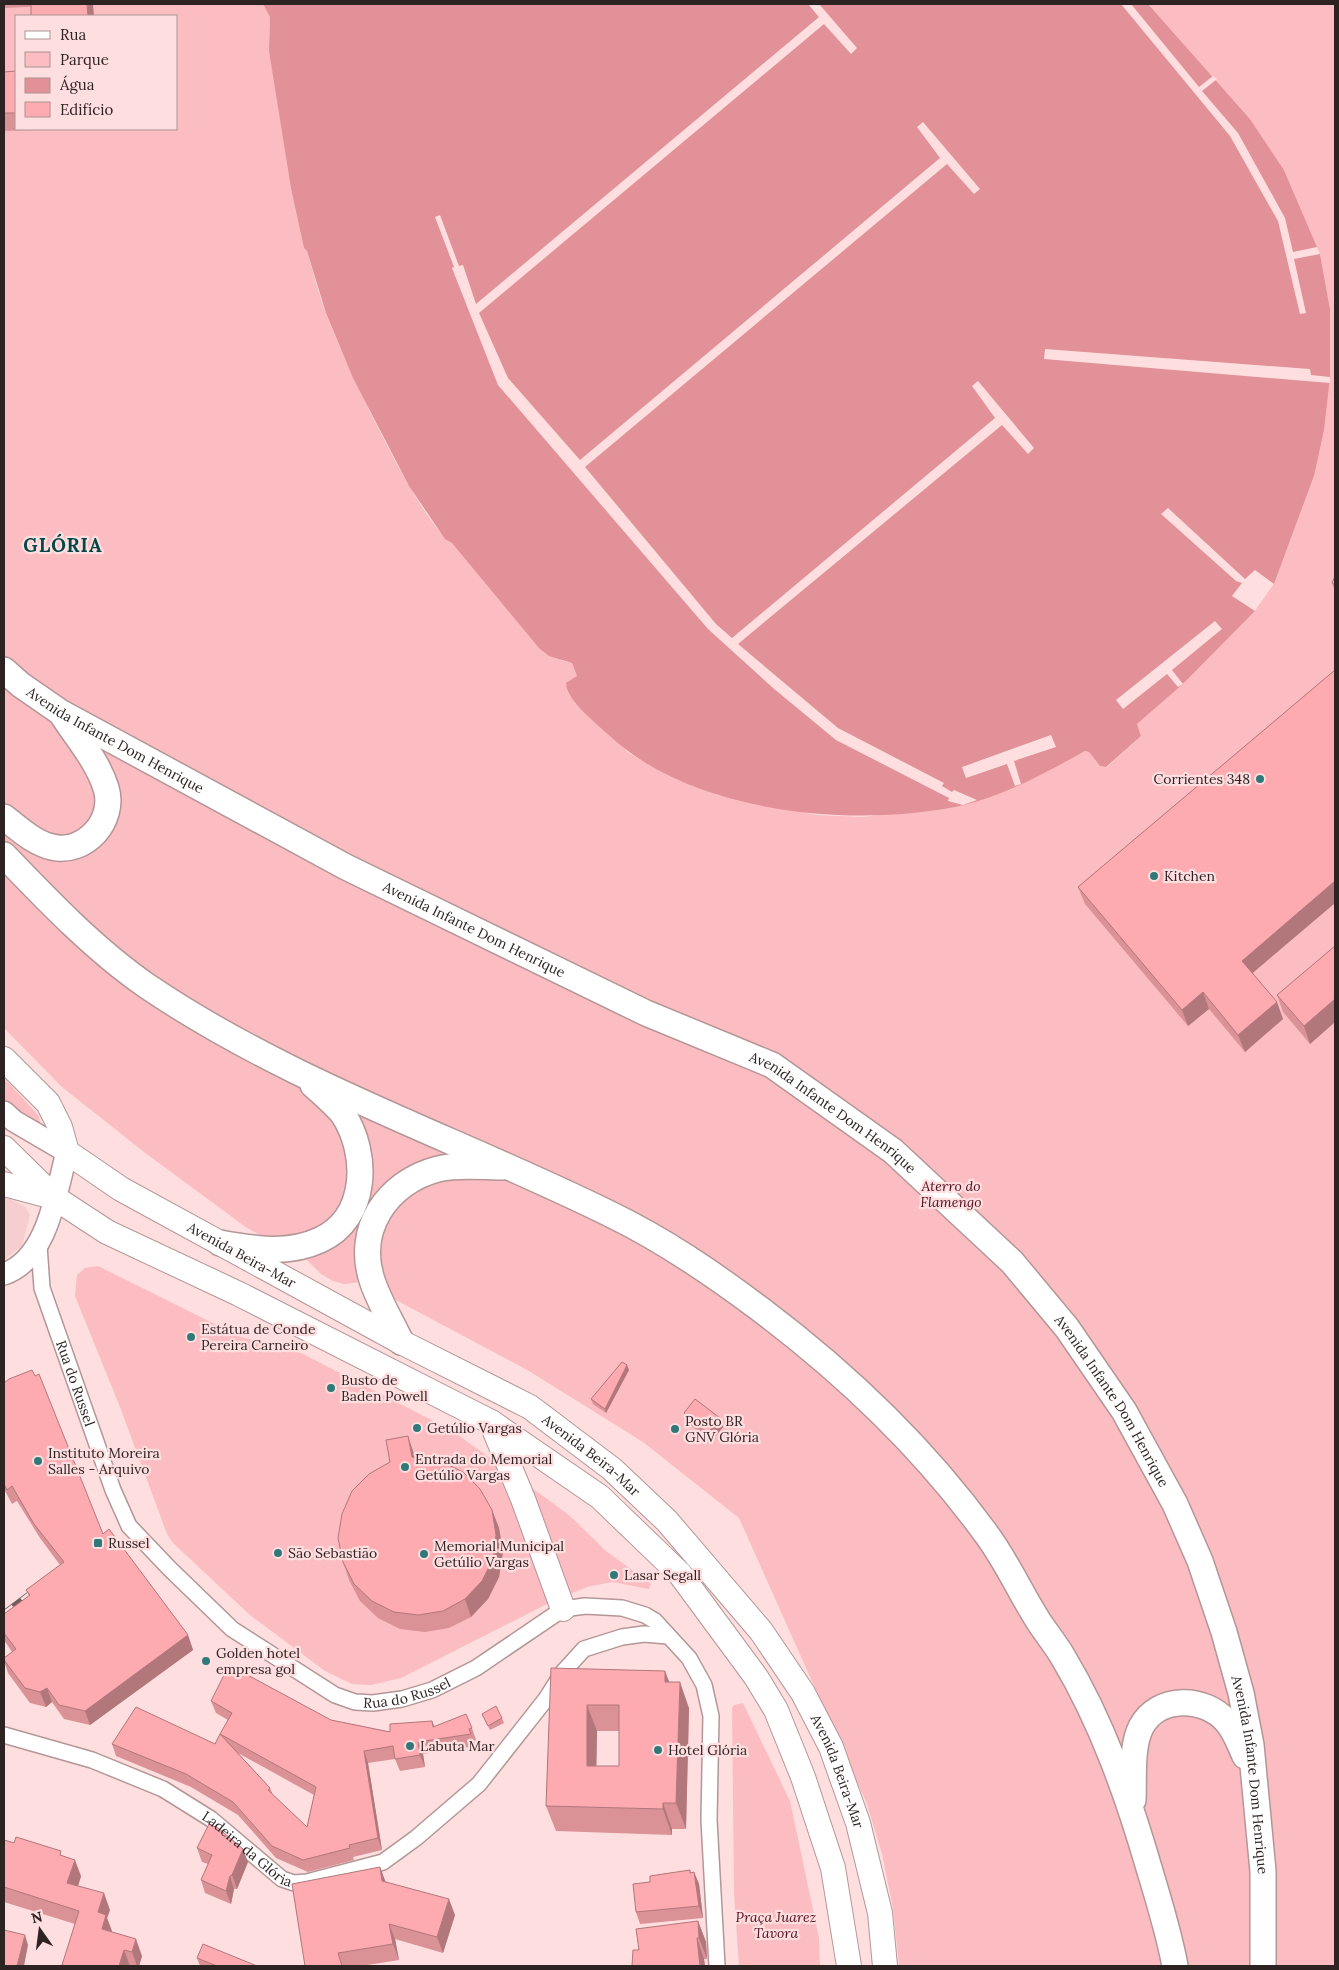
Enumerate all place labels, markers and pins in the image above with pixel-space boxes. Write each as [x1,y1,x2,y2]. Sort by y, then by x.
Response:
place label: Corrientes 348 [1154,770,1250,788]
marker: Corrientes 348 [1254,773,1266,785]
place label: Kitchen [1164,867,1216,885]
marker: Kitchen [1148,870,1160,882]
place label: Estátua de Conde Pereira Carneiro [201,1320,316,1354]
marker: Estátua de Conde Pereira Carneiro [185,1331,197,1343]
place label: Busto de Baden Powell [341,1371,428,1405]
marker: Busto de Baden Powell [325,1382,337,1394]
place label: Posto BR GNV Glória [685,1412,759,1446]
place label: Getúlio Vargas [427,1419,522,1437]
marker: Getúlio Vargas [411,1422,423,1434]
marker: Posto BR GNV Glória [669,1423,681,1435]
place label: Instituto Moreira Salles - Arquivo [48,1444,160,1478]
place label: Entrada do Memorial Getúlio Vargas [415,1450,552,1484]
marker: Instituto Moreira Salles - Arquivo [32,1455,44,1467]
marker: Entrada do Memorial Getúlio Vargas [399,1461,411,1473]
place label: Russel [108,1534,150,1552]
marker: Russel [92,1537,104,1549]
place label: Memorial Municipal Getúlio Vargas [434,1537,564,1571]
place label: São Sebastião [288,1544,377,1562]
marker: São Sebastião [272,1547,284,1559]
marker: Memorial Municipal Getúlio Vargas [418,1548,430,1560]
place label: Lasar Segall [624,1566,701,1584]
marker: Lasar Segall [608,1569,620,1581]
place label: Golden hotel empresa gol [216,1644,300,1678]
marker: Golden hotel empresa gol [200,1655,212,1667]
place label: Labuta Mar [420,1737,495,1755]
marker: Labuta Mar [404,1740,416,1752]
place label: Hotel Glória [668,1741,747,1759]
marker: Hotel Glória [652,1744,664,1756]

